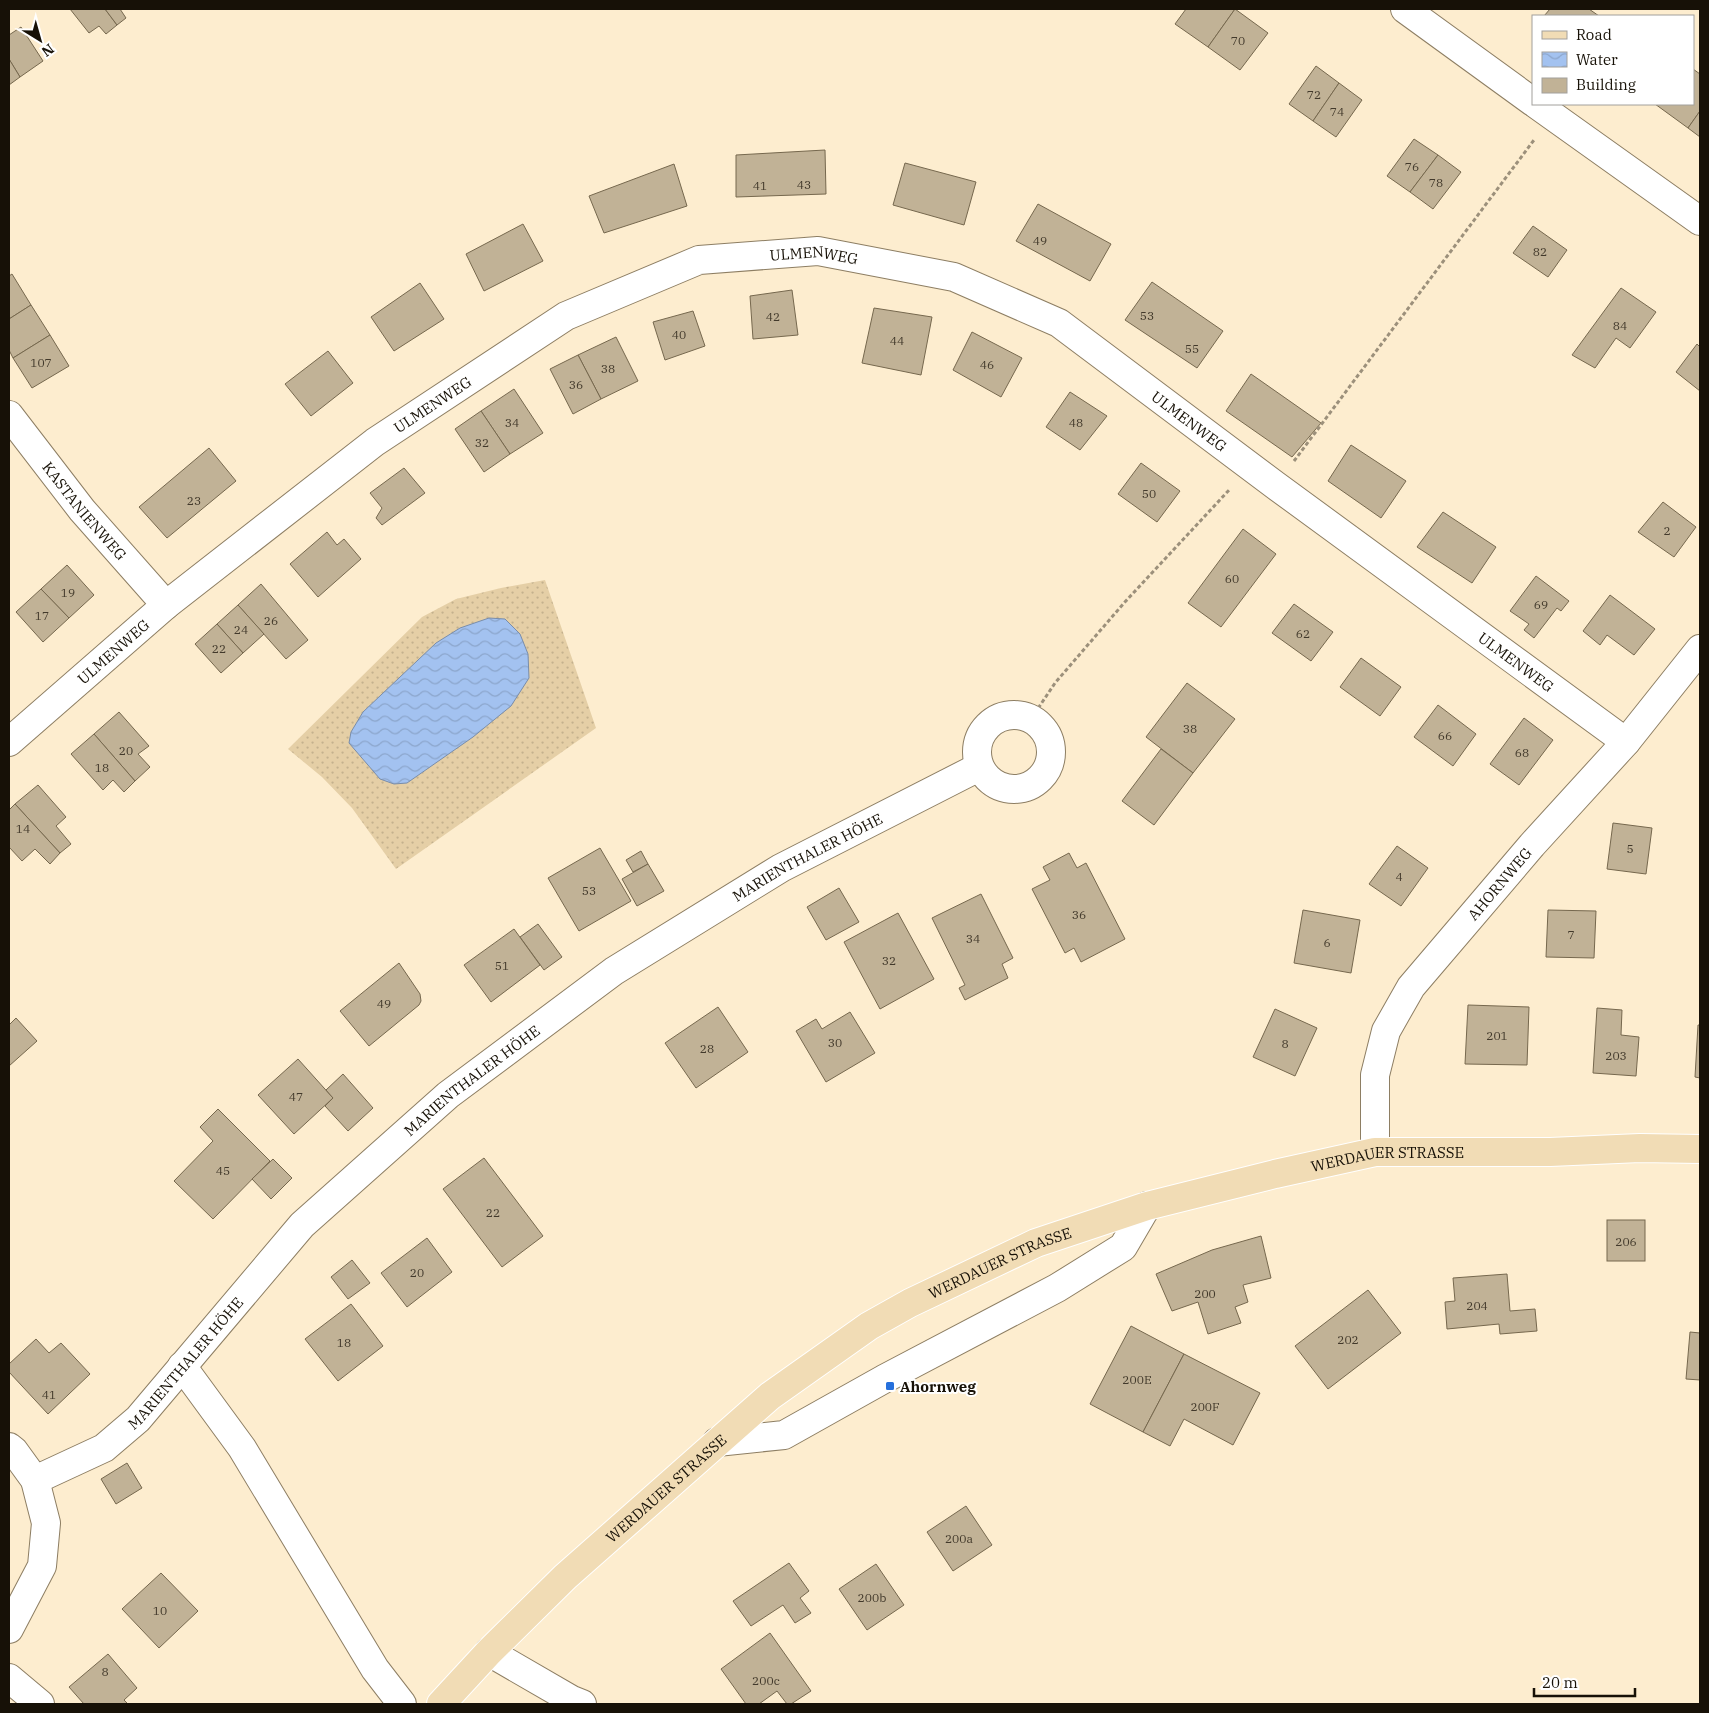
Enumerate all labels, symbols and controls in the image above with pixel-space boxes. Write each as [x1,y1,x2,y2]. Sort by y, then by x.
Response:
north arrow [15,15,65,65]
legend [1532,15,1694,105]
text: Road [1576,25,1612,44]
house number: 70 [1231,33,1245,48]
text: N [38,40,58,61]
text: Water [1576,50,1618,69]
text: Building [1576,75,1636,94]
house number: 72 [1307,87,1321,102]
house number: 74 [1330,104,1344,119]
house number: 76 [1405,159,1419,174]
house number: 78 [1429,175,1443,190]
house number: 43 [797,177,811,192]
house number: 41 [753,178,767,193]
house number: 49 [1033,233,1047,248]
street label: ULMENWEG [769,241,860,268]
house number: 82 [1533,244,1547,259]
house number: 53 [1140,308,1154,323]
house number: 42 [766,309,780,324]
house number: 84 [1613,318,1627,333]
house number: 40 [672,327,686,342]
house number: 44 [890,333,904,348]
house number: 55 [1185,341,1199,356]
house number: 107 [30,355,52,370]
house number: 46 [980,357,994,372]
house number: 38 [601,361,615,376]
street label: ULMENWEG [390,372,475,437]
house number: 36 [569,377,583,392]
street label: ULMENWEG [1148,386,1231,455]
house number: 34 [505,415,519,430]
house number: 48 [1069,415,1083,430]
house number: 32 [475,435,489,450]
street label: KASTANIENWEG [39,458,131,564]
house number: 50 [1142,486,1156,501]
house number: 23 [187,493,201,508]
house number: 2 [1663,523,1671,538]
house number: 60 [1225,571,1239,586]
house number: 19 [61,585,75,600]
house number: 69 [1534,597,1548,612]
house number: 17 [35,608,49,623]
house number: 26 [264,613,278,628]
street label: ULMENWEG [73,615,153,688]
house number: 24 [234,622,248,637]
house number: 62 [1296,626,1310,641]
street label: ULMENWEG [1475,628,1558,696]
house number: 22 [212,641,226,656]
house number: 38 [1183,721,1197,736]
house number: 66 [1438,728,1452,743]
house number: 20 [119,743,133,758]
house number: 68 [1515,745,1529,760]
house number: 18 [95,760,109,775]
street label: MARIENTHALER HÖHE [729,808,885,905]
house number: 14 [16,821,30,836]
house number: 5 [1626,841,1634,856]
street label: AHORNWEG [1463,843,1536,924]
house number: 4 [1395,869,1403,884]
house number: 53 [582,883,596,898]
house number: 36 [1072,907,1086,922]
house number: 7 [1567,927,1575,942]
house number: 34 [966,931,980,946]
house number: 6 [1323,935,1331,950]
house number: 32 [882,953,896,968]
house number: 51 [495,958,509,973]
house number: 49 [377,996,391,1011]
street label: MARIENTHALER HÖHE [400,1021,543,1140]
house number: 201 [1486,1028,1508,1043]
house number: 30 [828,1035,842,1050]
house number: 8 [1281,1036,1289,1051]
house number: 28 [700,1041,714,1056]
house number: 203 [1605,1048,1627,1063]
house number: 47 [289,1089,303,1104]
street label: WERDAUER STRASSE [1309,1143,1464,1175]
house number: 45 [216,1163,230,1178]
house number: 22 [486,1205,500,1220]
street label: WERDAUER STRASSE [925,1222,1074,1302]
house number: 206 [1615,1234,1637,1249]
house number: 20 [410,1265,424,1280]
house number: 200 [1194,1286,1216,1301]
street label: MARIENTHALER HÖHE [124,1293,247,1433]
house number: 204 [1466,1298,1488,1313]
house number: 202 [1337,1332,1359,1347]
house number: 18 [337,1335,351,1350]
house number: 200E [1122,1372,1152,1387]
place label: Ahornweg [900,1377,976,1396]
marker: Ahornweg [884,1380,896,1392]
house number: 41 [42,1387,56,1402]
house number: 200F [1190,1399,1220,1414]
street label: WERDAUER STRASSE [601,1430,730,1546]
house number: 200a [945,1531,974,1546]
house number: 200b [858,1590,886,1605]
house number: 10 [153,1603,167,1618]
house number: 8 [101,1664,109,1679]
scale bar [1534,1666,1635,1698]
house number: 200c [752,1673,780,1688]
text: 20 m [1542,1673,1578,1692]

